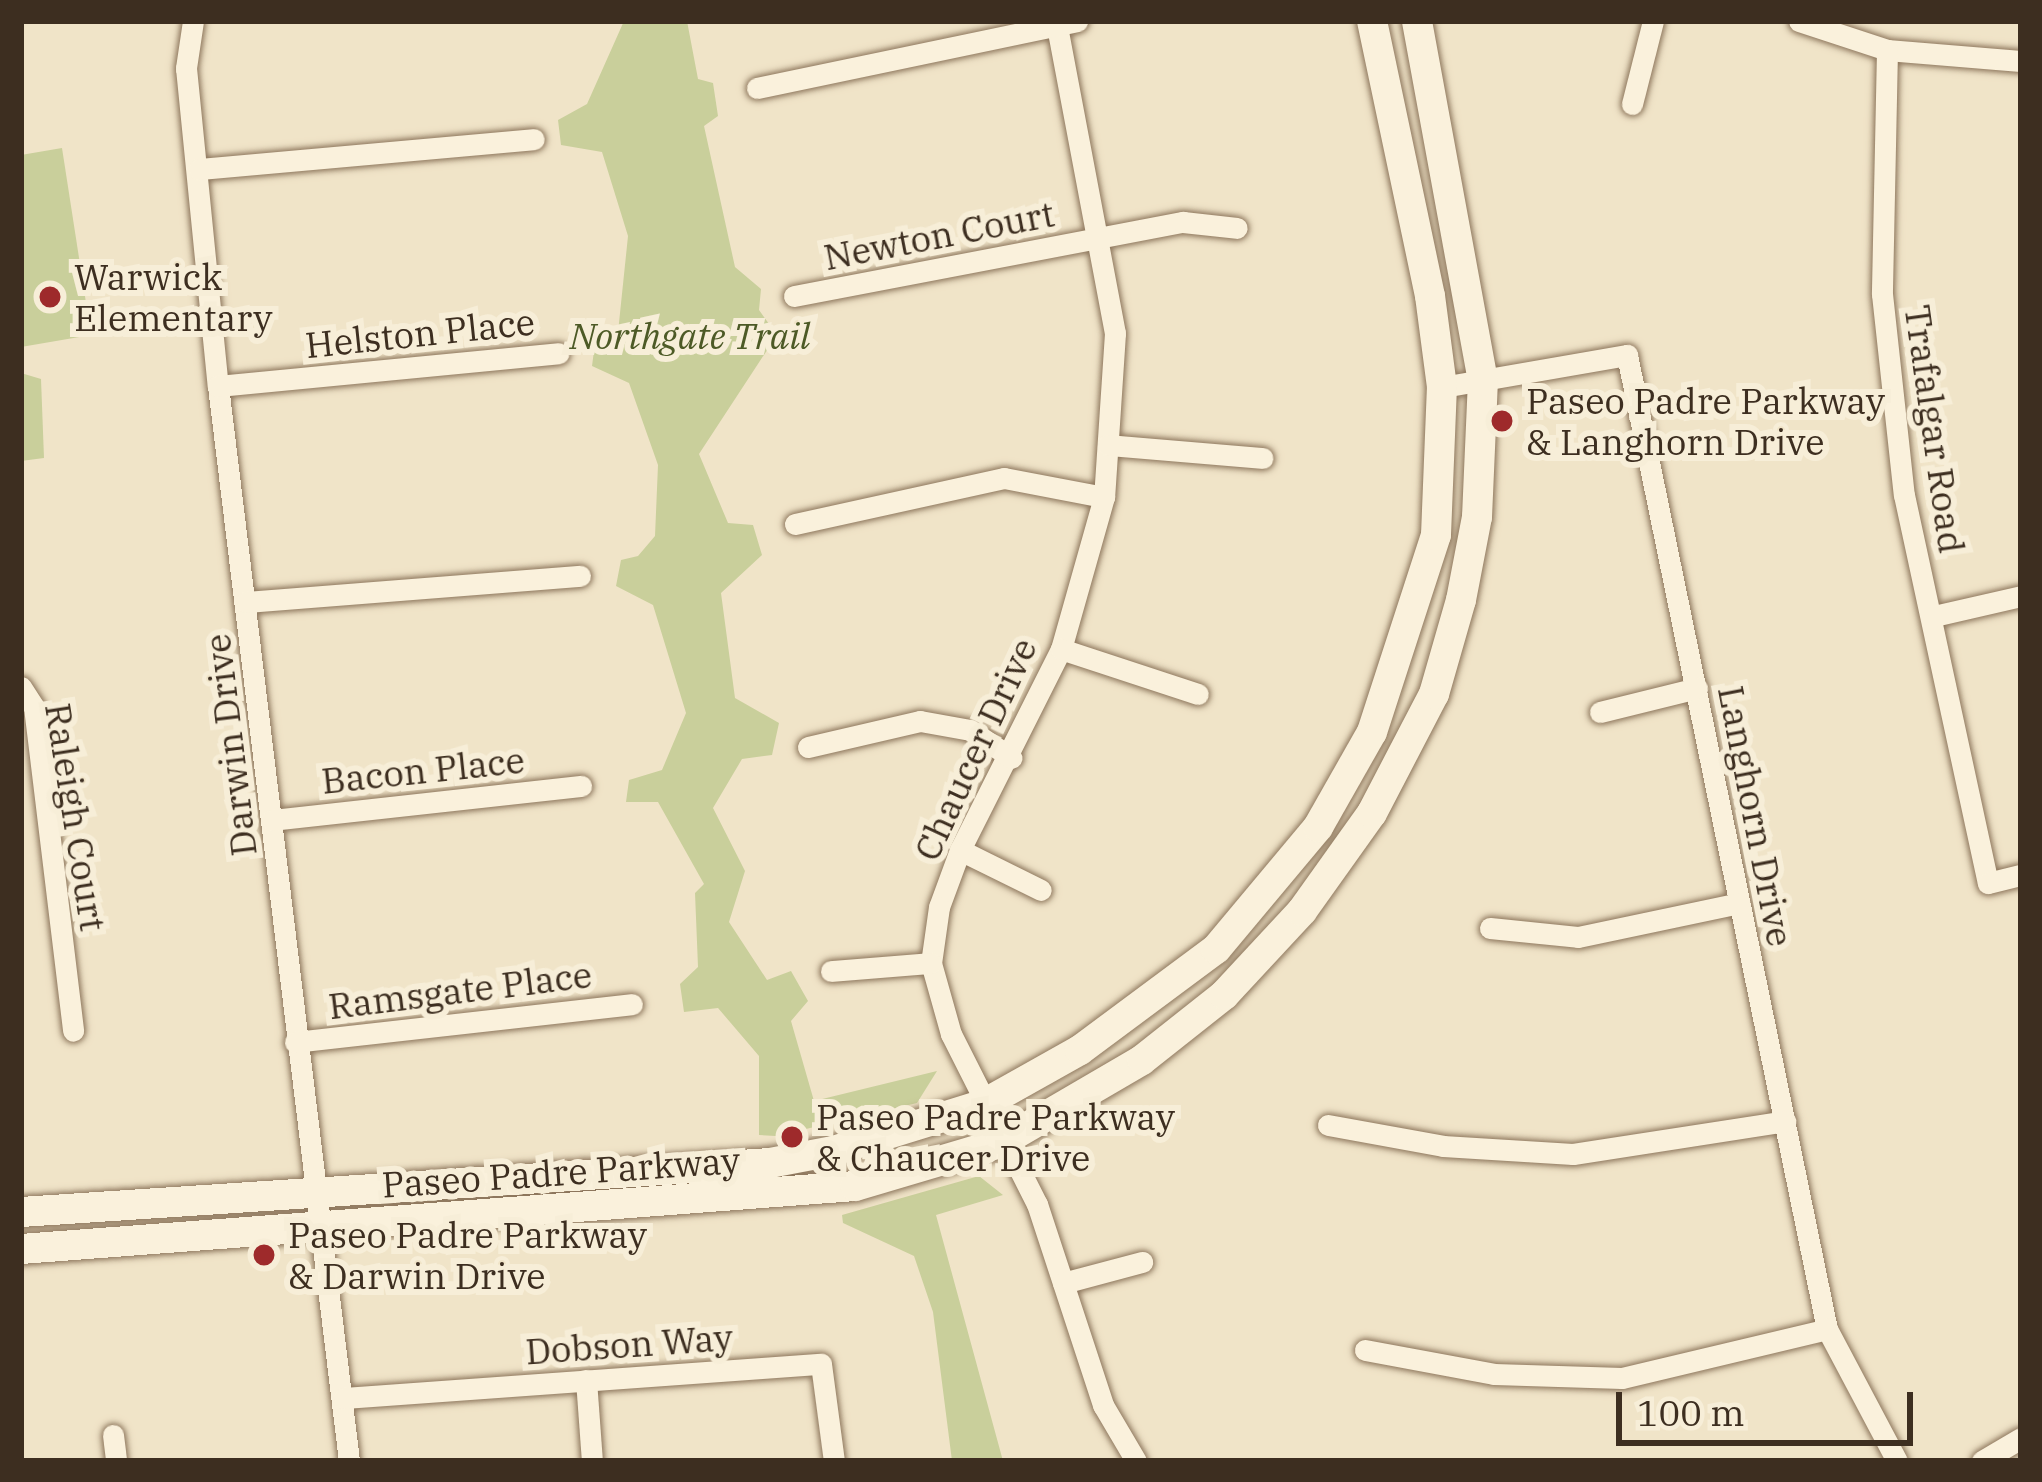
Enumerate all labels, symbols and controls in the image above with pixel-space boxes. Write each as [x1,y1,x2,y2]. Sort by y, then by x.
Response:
street label: Newton Court [820,191,1058,279]
place label: Warwick Elementary [74,254,272,339]
marker: Warwick Elementary [37,284,63,310]
street label: Helston Place [303,299,537,367]
street label: Trafalgar Road [1896,302,1974,556]
park label: Northgate Trail [570,314,810,358]
place label: Paseo Padre Parkway & Langhorn Drive [1526,378,1885,463]
marker: Paseo Padre Parkway & Langhorn Drive [1489,408,1515,434]
street label: Darwin Drive [195,631,265,859]
street label: Chaucer Drive [905,631,1045,867]
street label: Langhorn Drive [1710,682,1802,950]
street label: Raleigh Court [37,700,115,934]
street label: Bacon Place [319,738,527,802]
street label: Ramsgate Place [326,952,594,1028]
place label: Paseo Padre Parkway & Chaucer Drive [816,1094,1175,1179]
marker: Paseo Padre Parkway & Chaucer Drive [779,1124,805,1150]
street label: Paseo Padre Parkway [380,1138,742,1206]
place label: Paseo Padre Parkway & Darwin Drive [288,1212,647,1297]
marker: Paseo Padre Parkway & Darwin Drive [251,1242,277,1268]
street label: Dobson Way [524,1315,734,1373]
scale bar [1622,1368,1919,1442]
text: 100 m [1637,1389,1744,1436]

